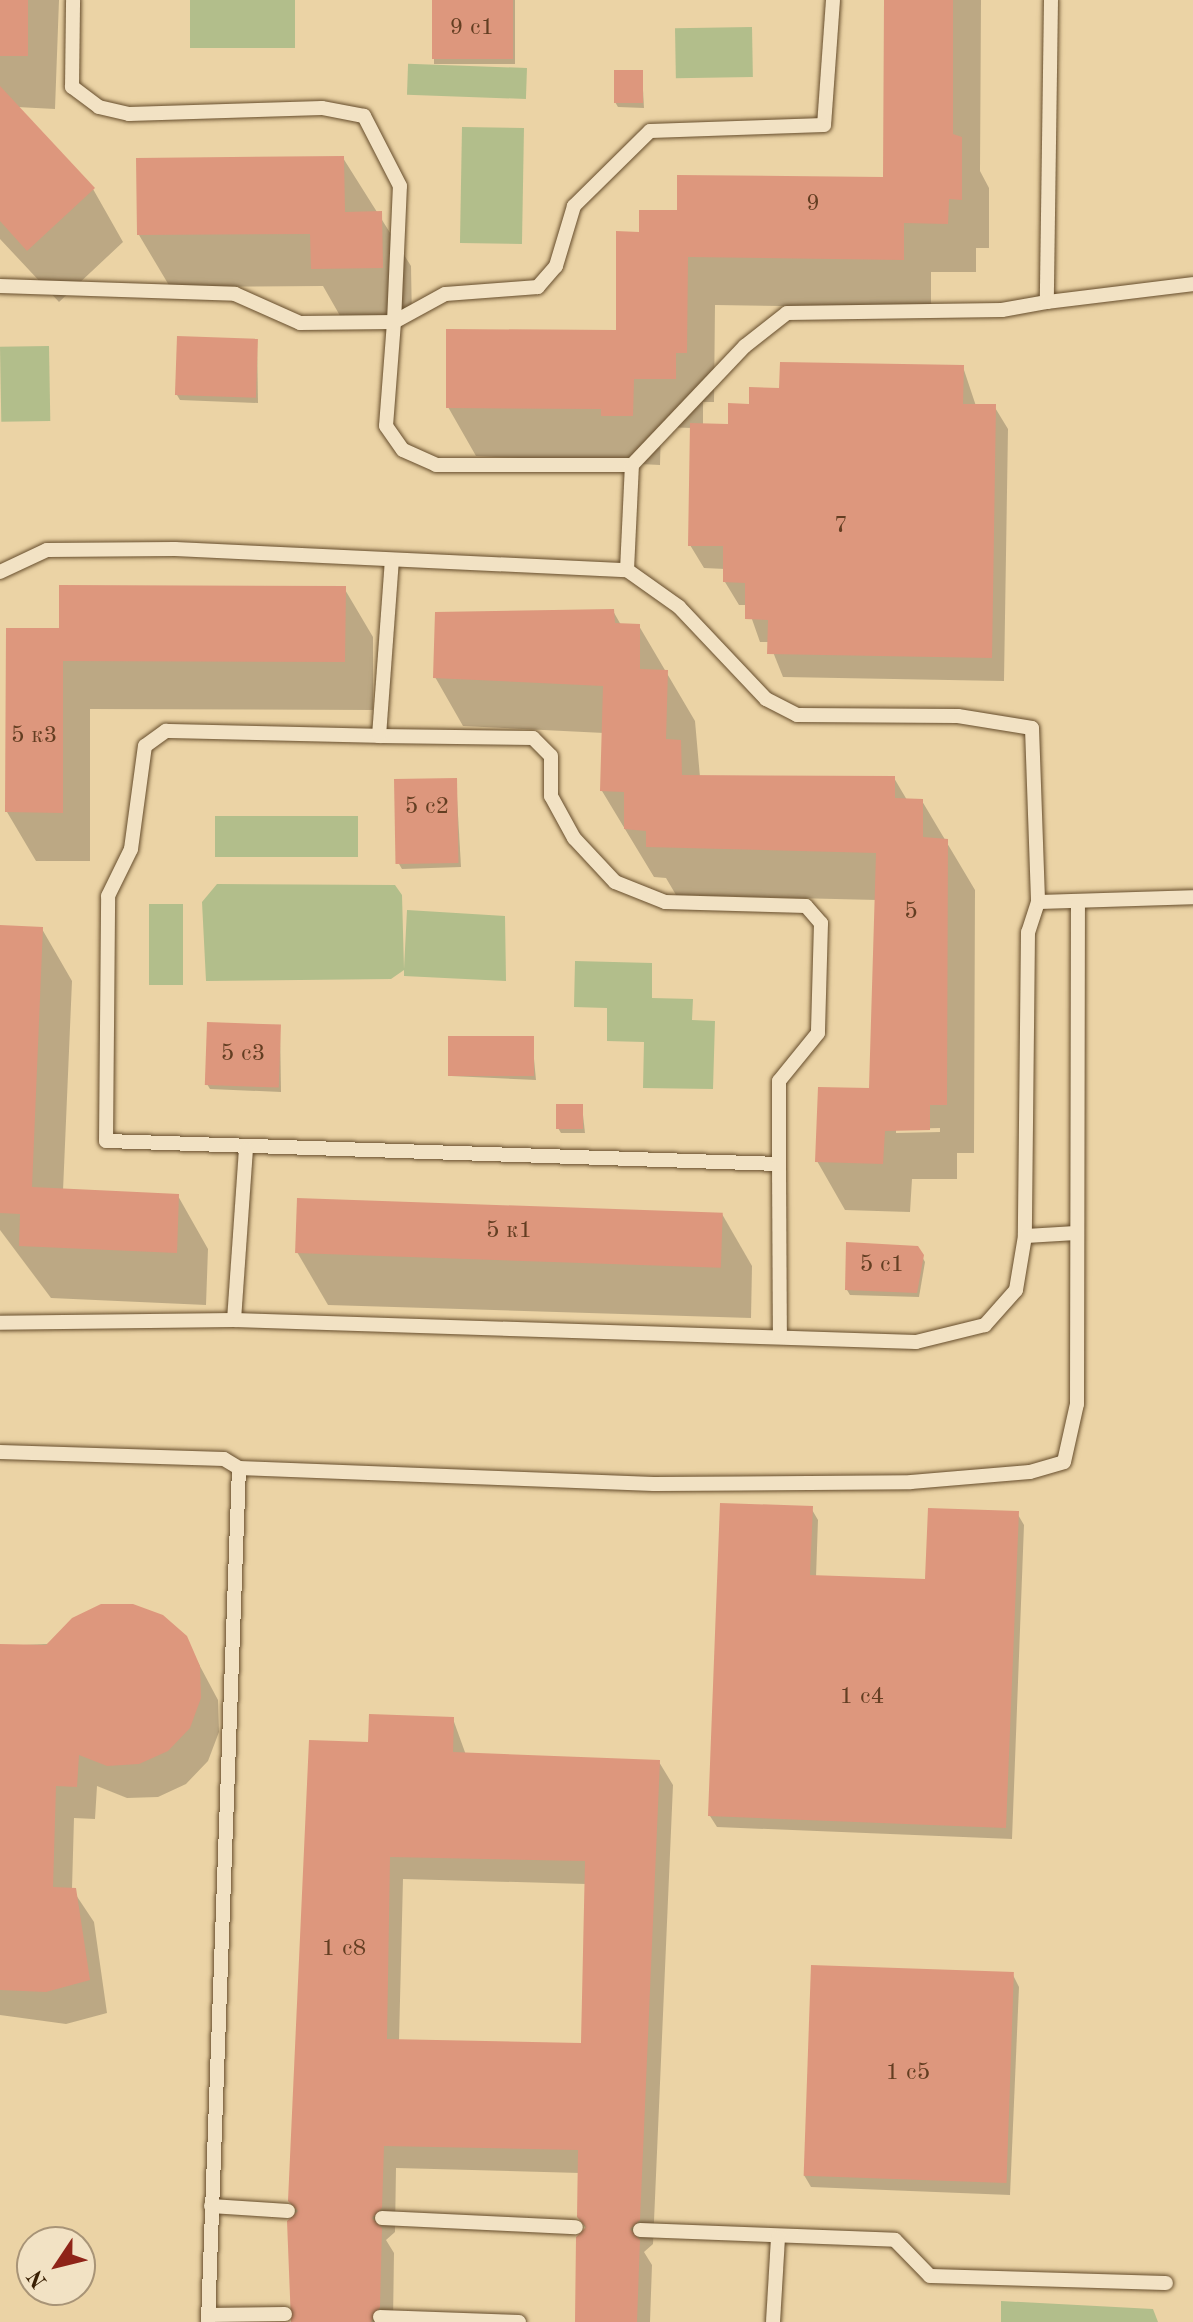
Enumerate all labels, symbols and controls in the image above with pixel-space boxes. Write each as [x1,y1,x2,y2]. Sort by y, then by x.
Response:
house number: 9 с1 [449,15,495,43]
house number: 9 [806,191,820,219]
house number: 7 [834,513,848,541]
house number: 5 к3 [11,723,57,751]
house number: 5 с2 [404,794,450,822]
house number: 5 [904,899,918,927]
house number: 5 с3 [220,1041,266,1069]
house number: 5 к1 [486,1218,532,1246]
house number: 5 с1 [859,1252,905,1280]
house number: 1 с4 [839,1684,885,1712]
house number: 1 с8 [321,1936,367,1964]
house number: 1 с5 [885,2060,931,2088]
north arrow [16,2226,96,2306]
text: N [24,2265,52,2292]

